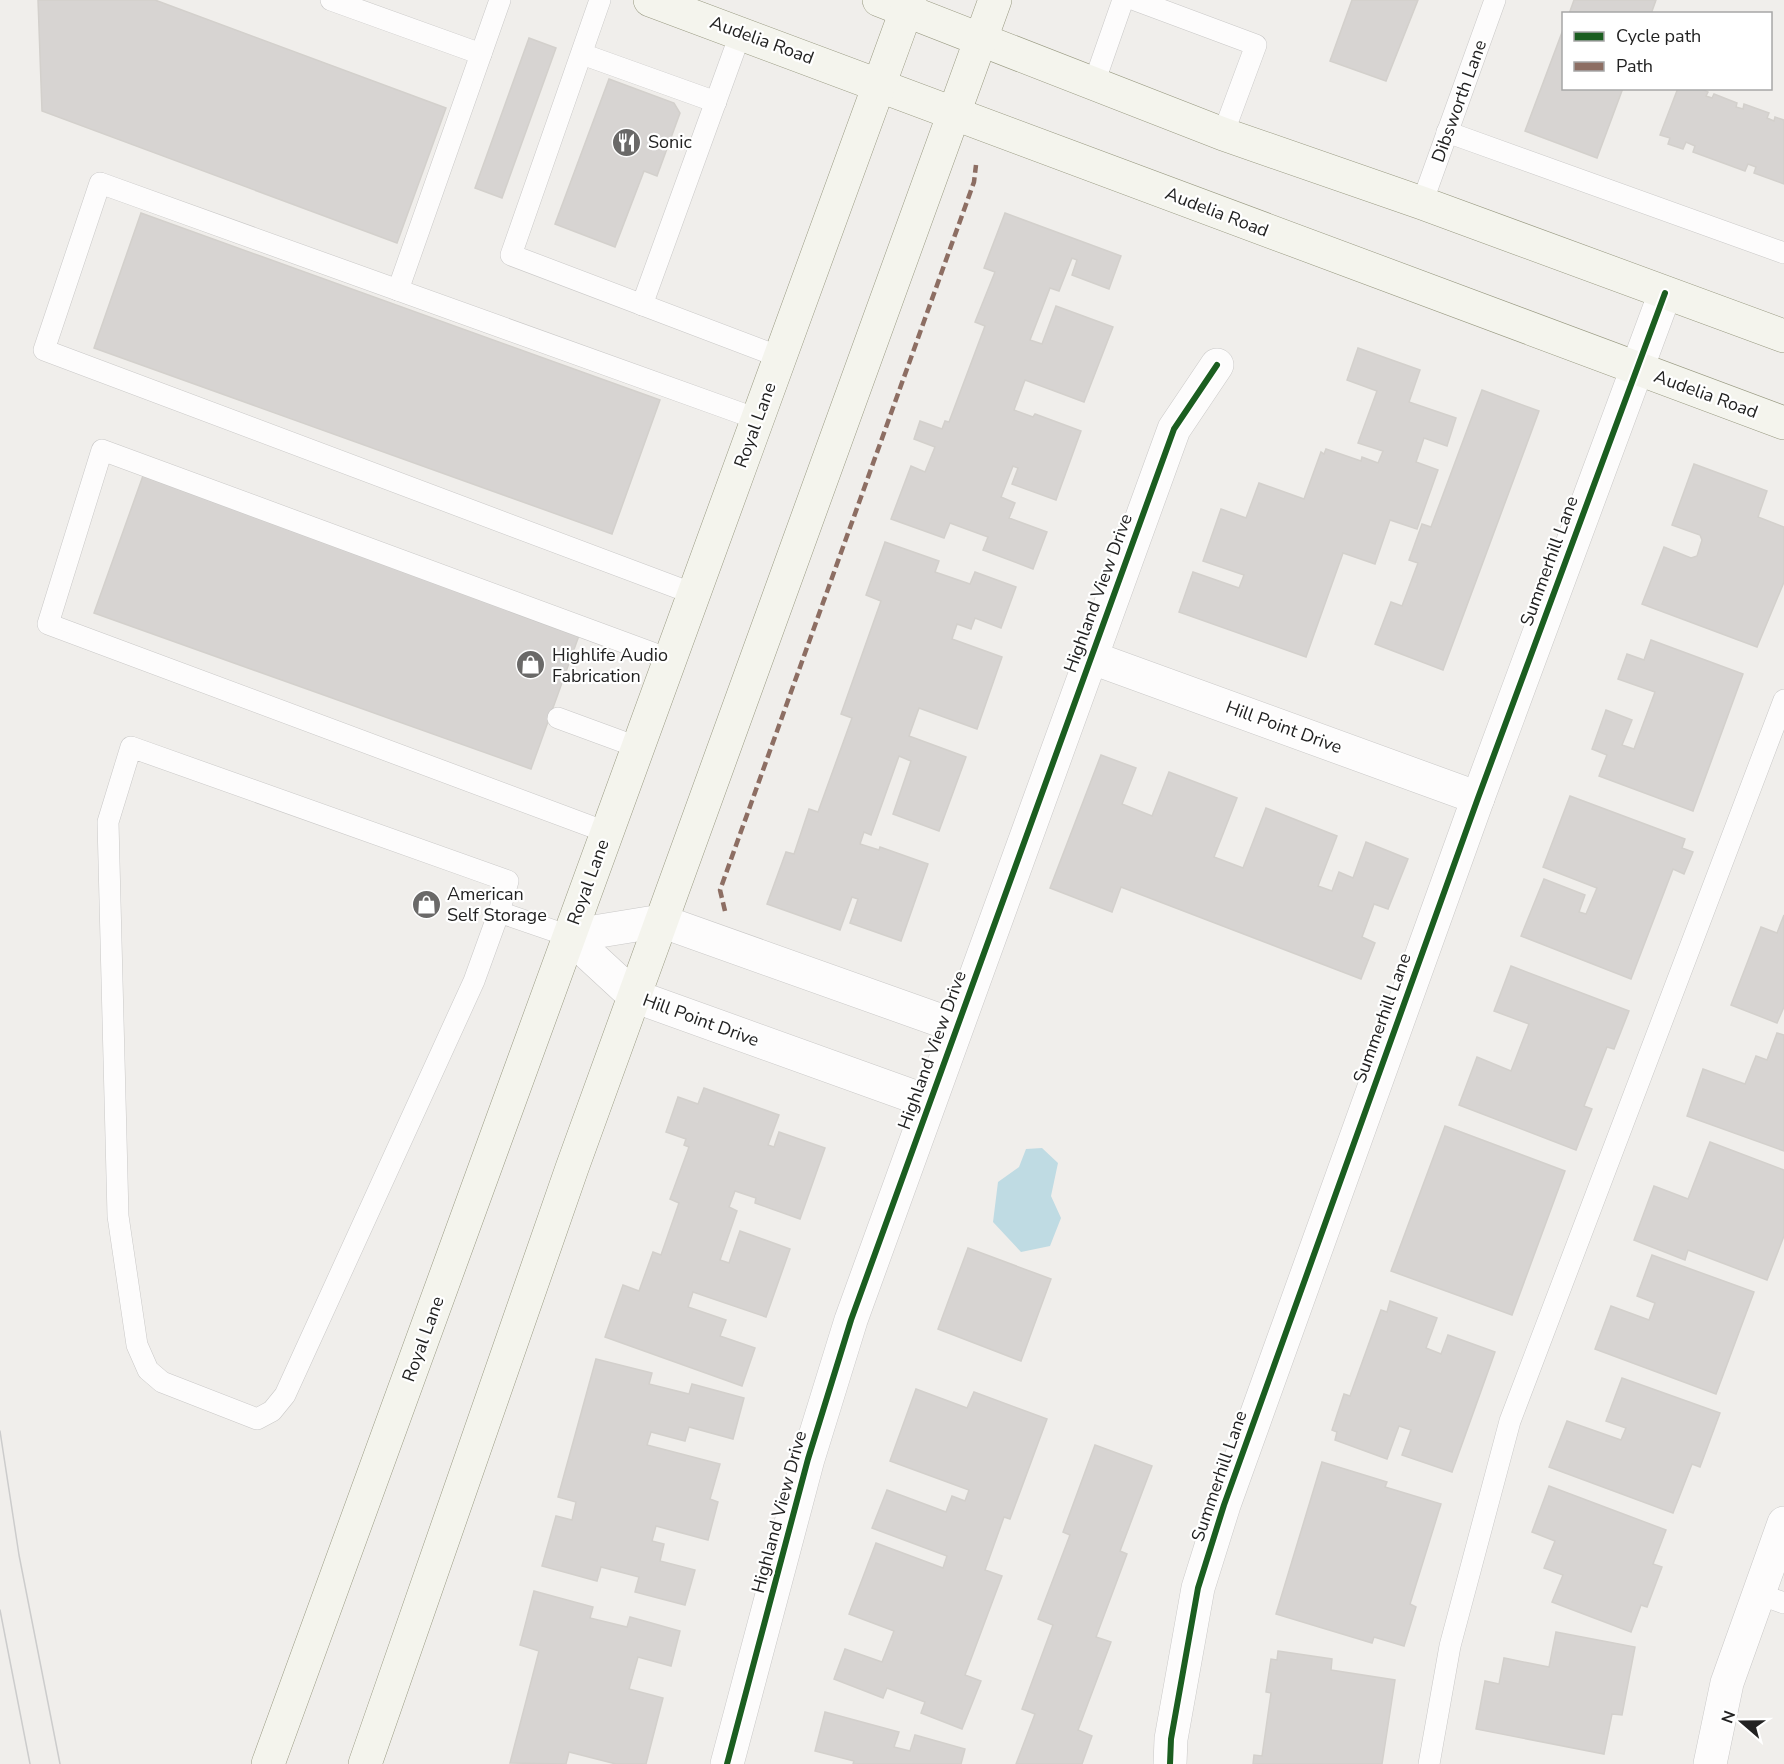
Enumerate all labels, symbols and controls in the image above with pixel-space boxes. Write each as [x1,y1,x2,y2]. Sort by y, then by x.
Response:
street label: Audelia Road [707,10,817,70]
legend [1562,12,1772,90]
text: Cycle path [1616,24,1701,48]
street label: Dibsworth Lane [1426,36,1492,166]
text: Path [1616,54,1653,78]
restaurant icon: Sonic [611,126,643,158]
place label: Sonic [648,130,692,154]
street label: Audelia Road [1162,181,1272,243]
street label: Audelia Road [1651,364,1761,424]
street label: Royal Lane [728,379,782,471]
street label: Summerhill Lane [1514,493,1584,629]
street label: Highland View Drive [1058,510,1138,676]
place label: Highlife Audio Fabrication [552,643,668,688]
shop icon: Highlife Audio Fabrication [515,649,547,681]
street label: Hill Point Drive [1222,695,1346,759]
street label: Royal Lane [561,836,615,928]
place label: American Self Storage [447,882,547,927]
shop icon: American Self Storage [410,888,442,920]
street label: Summerhill Lane [1347,950,1417,1086]
street label: Highland View Drive [892,967,972,1133]
street label: Hill Point Drive [639,988,763,1052]
street label: Royal Lane [396,1293,450,1385]
street label: Summerhill Lane [1185,1407,1253,1545]
street label: Highland View Drive [746,1428,812,1596]
north arrow [1712,1692,1772,1752]
text: N [1716,1708,1741,1727]

